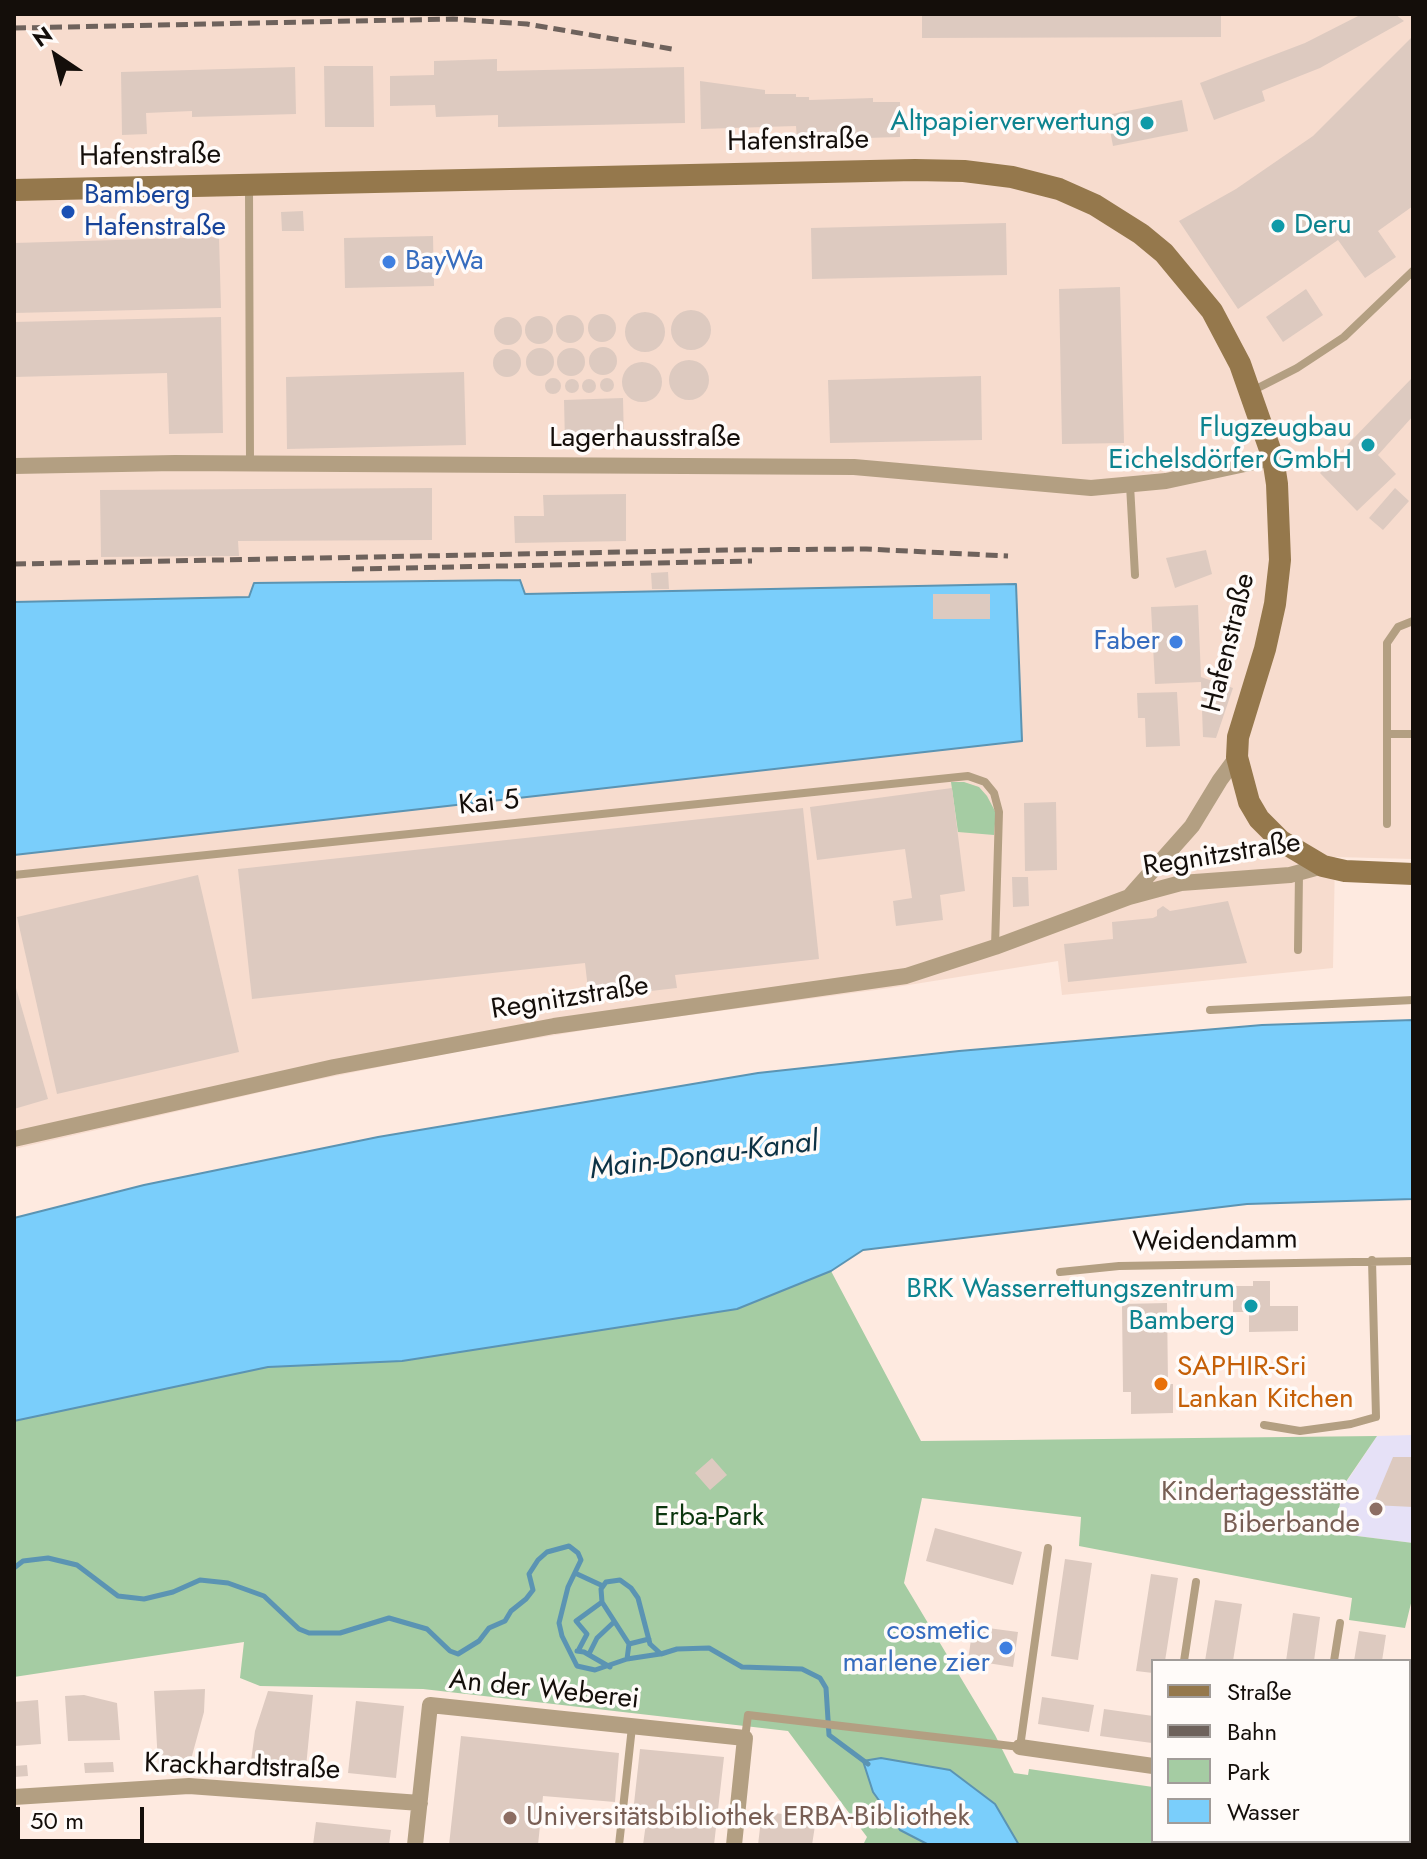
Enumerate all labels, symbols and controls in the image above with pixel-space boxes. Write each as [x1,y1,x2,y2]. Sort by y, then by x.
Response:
north arrow [16,16,96,96]
text: N [26,18,59,54]
place label: Altpapierverwertung [890,106,1131,140]
marker: Altpapierverwertung [1138,114,1156,132]
street label: Hafenstraße [727,124,869,160]
street label: Hafenstraße [79,139,221,175]
place label: Bamberg Hafenstraße [84,179,226,245]
marker: Bamberg Hafenstraße [59,203,77,221]
place label: Deru [1294,209,1352,243]
marker: Deru [1269,217,1287,235]
place label: BayWa [405,245,484,279]
marker: BayWa [380,253,398,271]
place label: Flugzeugbau Eichelsdörfer GmbH [1108,412,1352,478]
street label: Lagerhausstraße [549,422,741,456]
marker: Flugzeugbau Eichelsdörfer GmbH [1359,436,1377,454]
street label: Hafenstraße [1197,570,1263,716]
place label: Faber [1093,625,1160,659]
marker: Faber [1167,633,1185,651]
street label: Kai 5 [457,784,521,824]
street label: Regnitzstraße [1141,827,1303,885]
street label: Regnitzstraße [489,970,651,1028]
water label: Main-Donau-Kanal [588,1125,820,1189]
street label: Weidendamm [1132,1224,1298,1260]
place label: BRK Wasserrettungszentrum Bamberg [906,1273,1235,1339]
marker: BRK Wasserrettungszentrum Bamberg [1242,1297,1260,1315]
place label: SAPHIR-Sri Lankan Kitchen [1177,1351,1354,1417]
marker: SAPHIR-Sri Lankan Kitchen [1152,1375,1170,1393]
place label: Kindertagesstätte Biberbande [1161,1476,1360,1542]
marker: Kindertagesstätte Biberbande [1367,1500,1385,1518]
park label: Erba-Park [654,1501,764,1535]
place label: cosmetic marlene zier [843,1615,990,1681]
marker: cosmetic marlene zier [997,1639,1015,1657]
legend [1151,1659,1411,1843]
street label: An der Weberei [447,1664,641,1718]
text: Straße [1227,1674,1292,1709]
text: Bahn [1227,1714,1277,1749]
street label: Krackhardtstraße [143,1748,341,1788]
text: Park [1227,1754,1270,1789]
scale bar [20,1791,148,1841]
text: Wasser [1227,1794,1300,1829]
place label: Universitätsbibliothek ERBA-Bibliothek [526,1801,970,1835]
text: 50 m [30,1803,84,1838]
marker: Universitätsbibliothek ERBA-Bibliothek [501,1809,519,1827]

